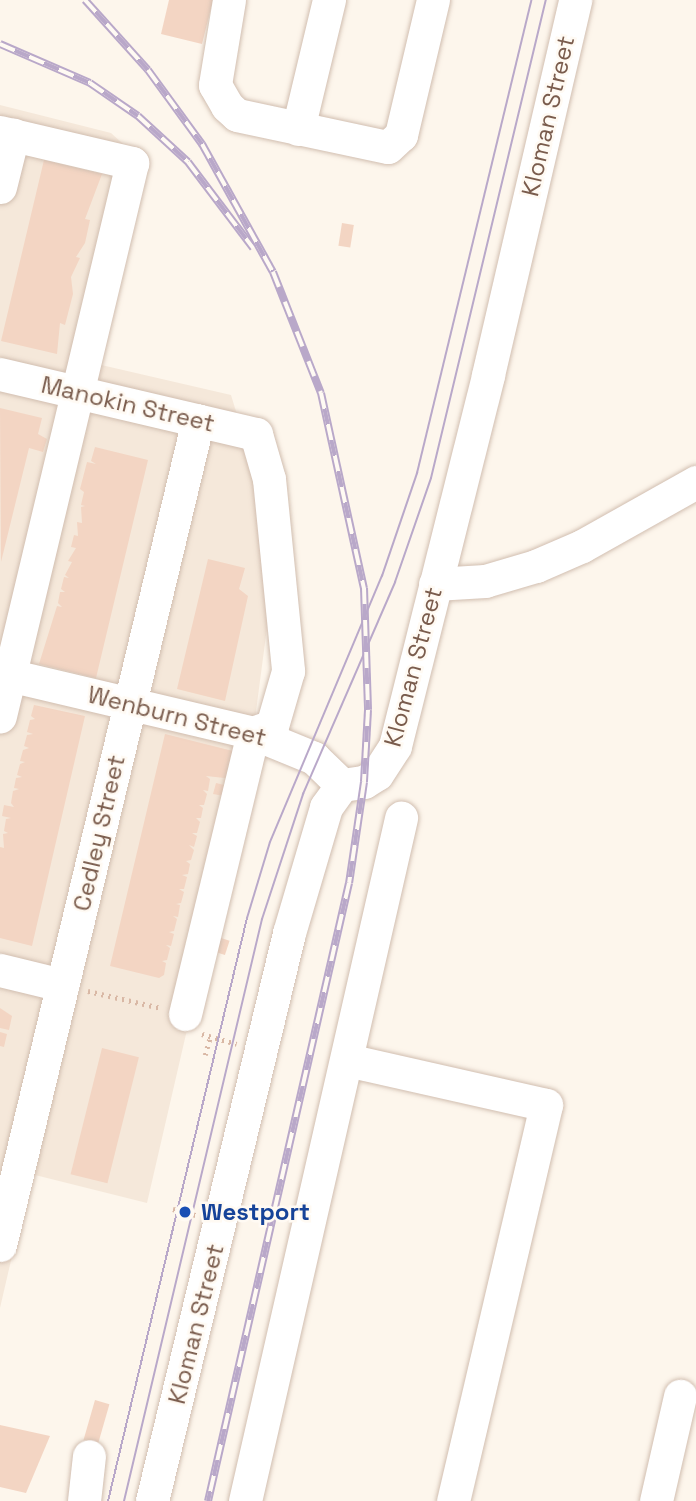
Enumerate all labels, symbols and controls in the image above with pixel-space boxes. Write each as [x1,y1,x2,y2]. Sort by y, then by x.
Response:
street label: Kloman Street [516,33,580,199]
street label: Manokin Street [38,370,218,438]
street label: Kloman Street [378,584,448,750]
street label: Wenburn Street [85,680,269,752]
street label: Cedley Street [67,752,131,914]
place label: Westport [201,1198,310,1226]
marker: Westport [175,1202,195,1222]
street label: Kloman Street [162,1241,230,1407]

